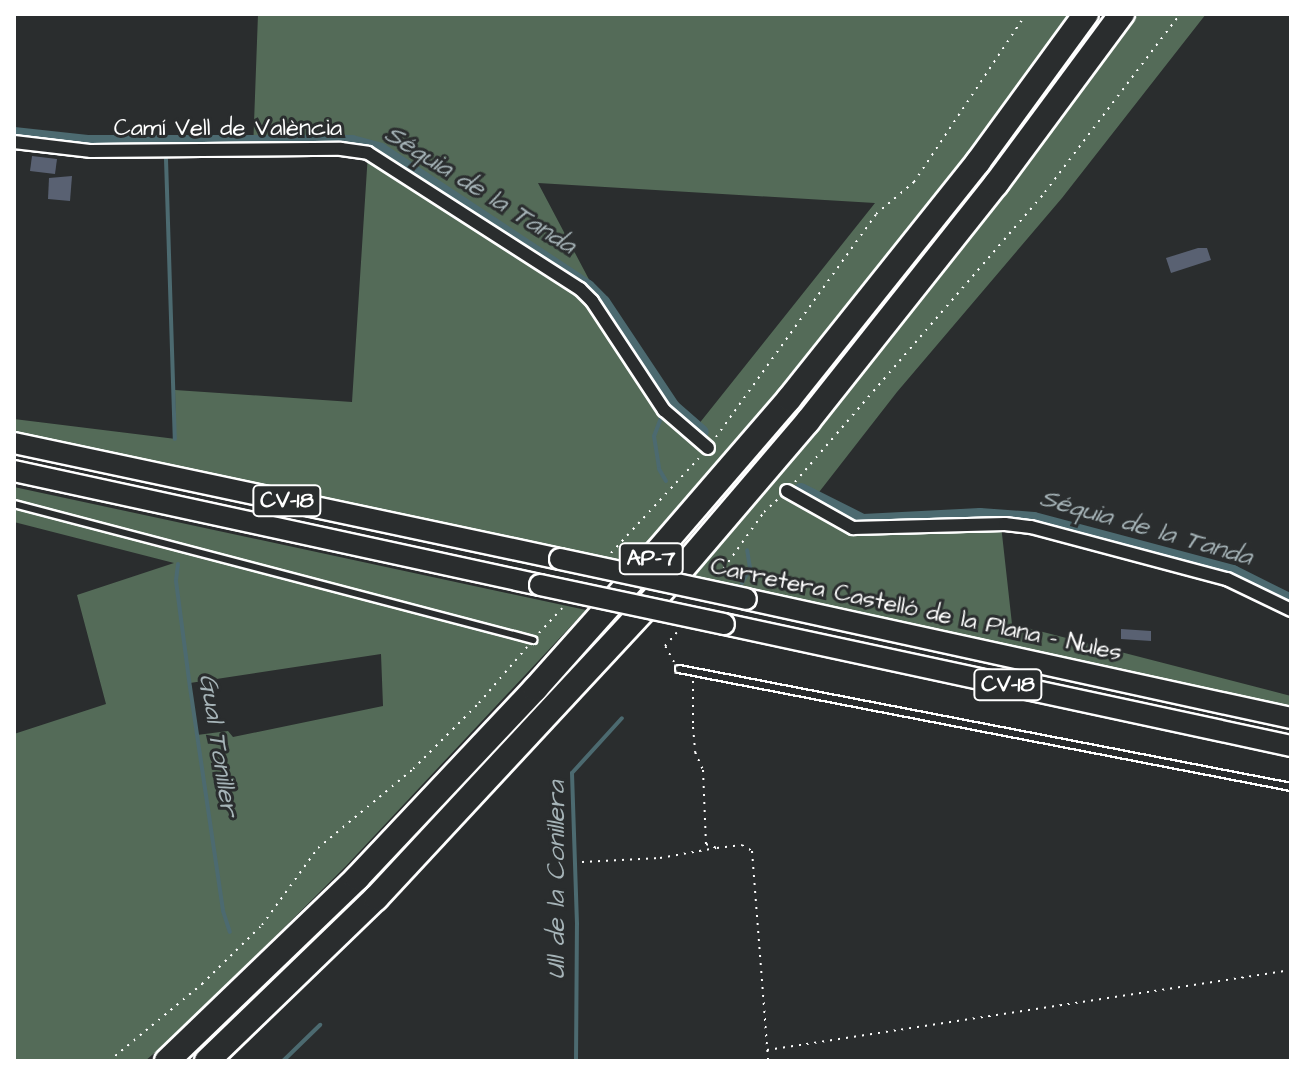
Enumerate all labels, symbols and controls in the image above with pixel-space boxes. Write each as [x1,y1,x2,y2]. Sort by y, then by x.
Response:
street label: Camí Vell de València [114,115,342,143]
water label: Séquia de la Tanda [379,119,581,261]
road number: CV-18 [251,483,323,519]
water label: Séquia de la Tanda [1036,483,1256,573]
road number: AP-7 [617,541,685,577]
street label: Carretera Castelló de la Plana - Nules [708,552,1124,668]
road number: CV-18 [972,667,1044,703]
water label: Gual Toniller [191,672,245,818]
water label: Ull de la Conillera [541,781,573,979]

